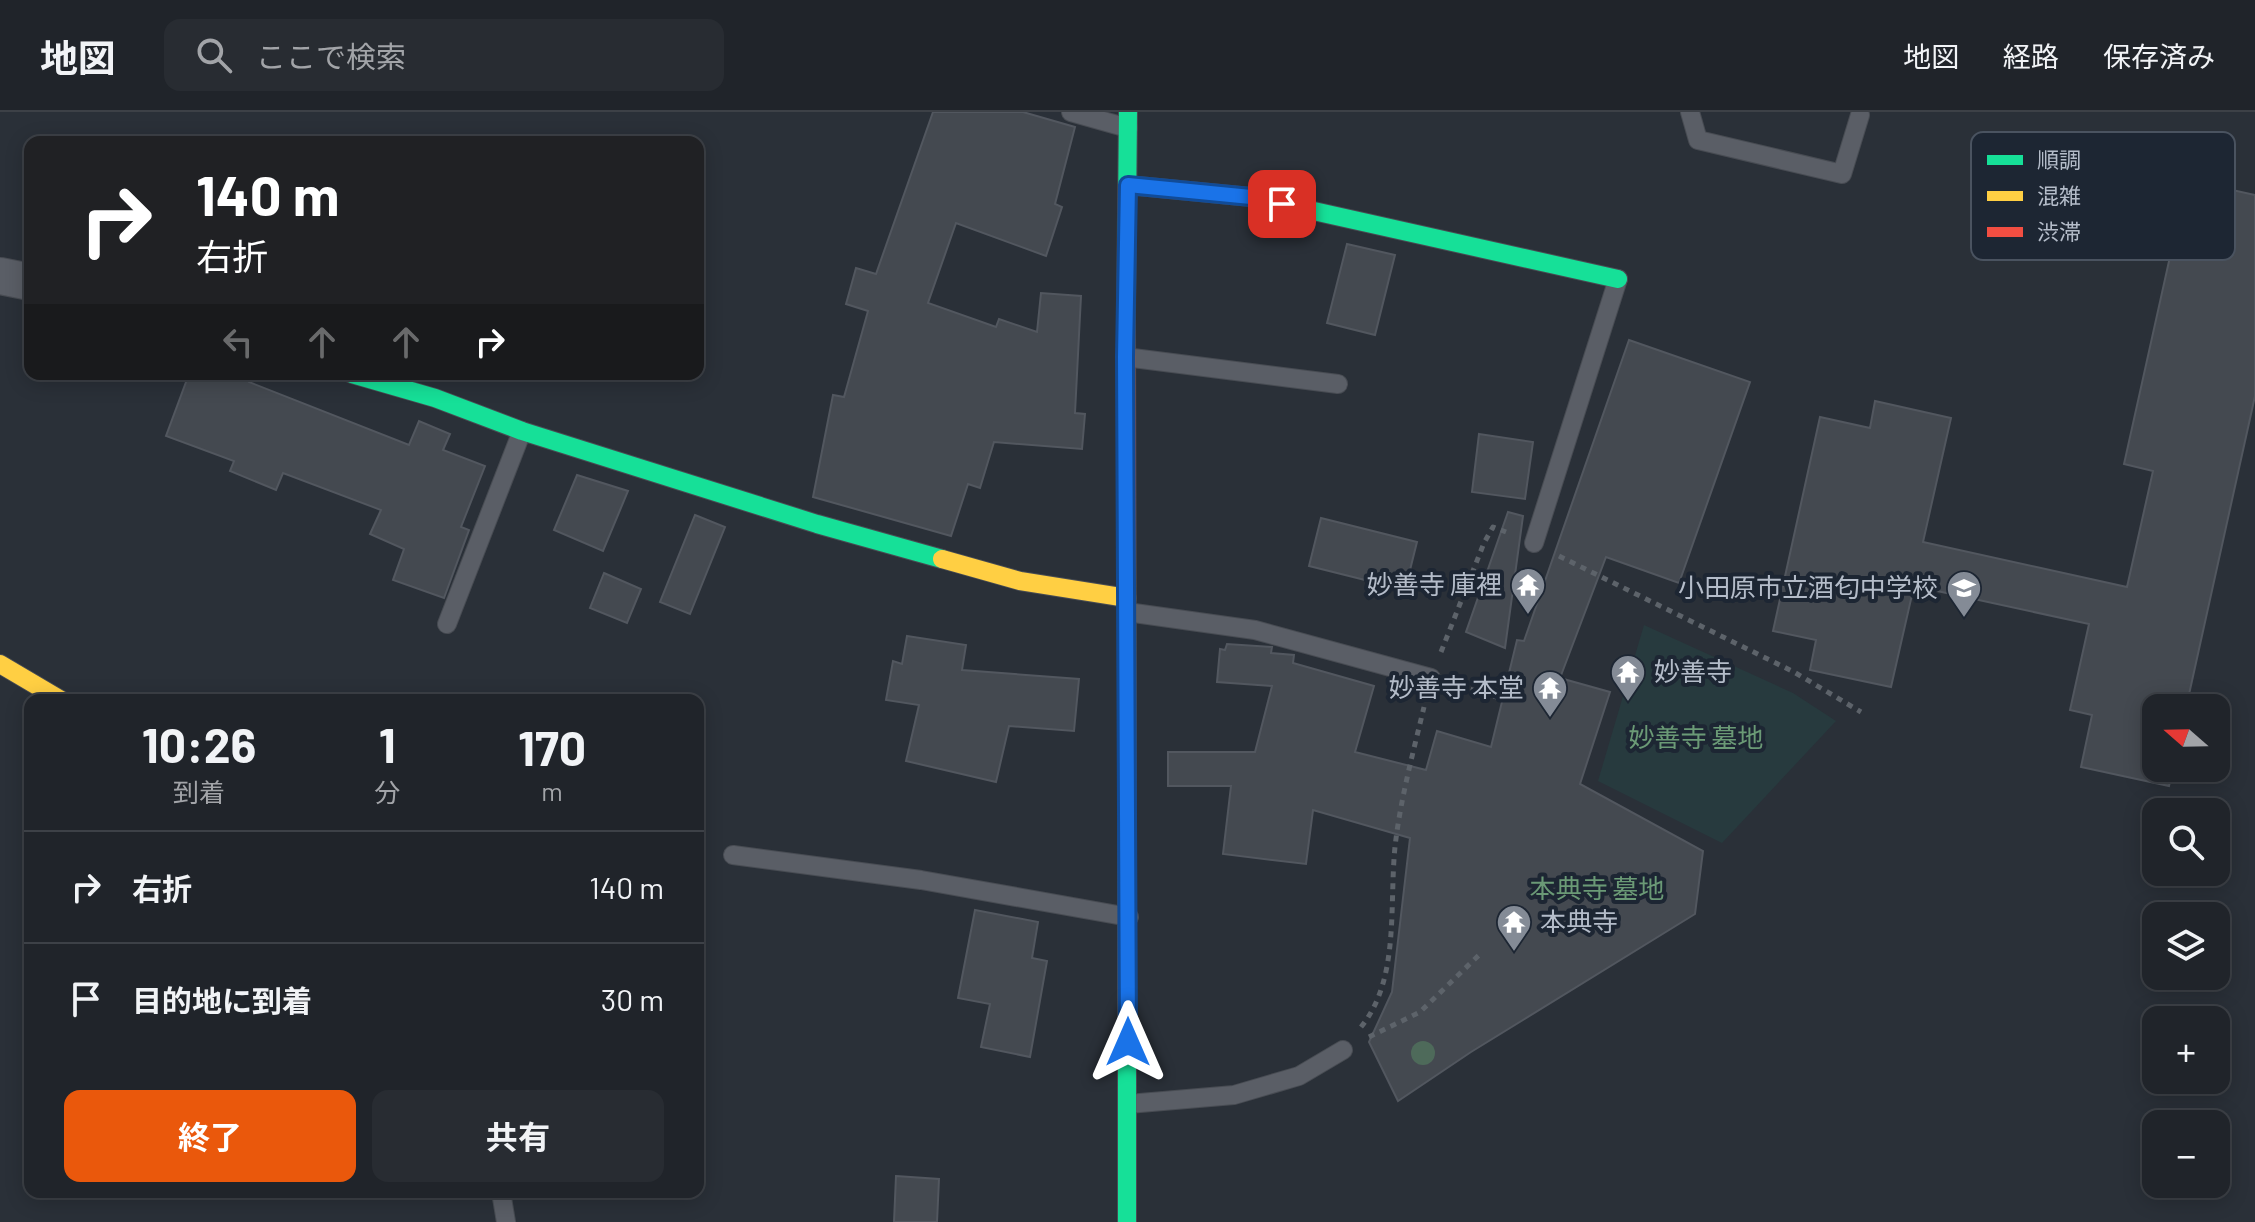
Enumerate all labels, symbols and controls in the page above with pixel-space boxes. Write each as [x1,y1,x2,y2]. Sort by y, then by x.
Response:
search box [164,19,724,91]
icon: search [192,33,236,77]
text: 地図 [40,34,116,80]
text: ここで検索 [256,38,406,74]
text: 地図 [1903,39,1959,73]
text: 経路 [2003,39,2059,73]
text: 保存済み [2103,39,2215,73]
legend [1971,132,2235,260]
text: 順調 [2037,146,2081,172]
text: 140 m [196,160,340,227]
icon: right [64,168,168,272]
pin [1248,170,1316,238]
icon: arrive [1260,182,1304,226]
text: 混雑 [2037,182,2081,208]
text: 渋滞 [2037,218,2081,244]
text: 右折 [196,234,268,277]
icon: left [216,320,260,364]
icon: ahead [300,320,344,364]
icon: ahead [384,320,428,364]
icon: right [468,320,512,364]
temple icon: 妙善寺 庫裡 [1509,566,1547,616]
place label: 妙善寺 庫裡 [1367,568,1502,599]
school or university icon: 小田原市立酒匂中学校 [1945,569,1983,619]
place label: 小田原市立酒匂中学校 [1678,571,1938,602]
temple icon: 妙善寺 [1609,653,1647,703]
place label: 妙善寺 [1654,655,1732,686]
temple icon: 妙善寺 本堂 [1531,669,1569,719]
place label: 妙善寺 本堂 [1389,671,1524,702]
north arrow [2142,694,2230,782]
map controls [2142,694,2230,1198]
text: 10:26 [142,715,256,773]
text: 1 [379,715,396,773]
text: 170 [518,718,586,776]
park label: 妙善寺 墓地 [1628,721,1764,752]
text: m [541,775,563,806]
text: 到着 [173,776,225,807]
text: 分 [374,776,400,807]
button: search [2142,798,2230,886]
icon: right [64,865,108,909]
text: 140 m [589,869,664,905]
text: 右折 [132,870,192,906]
park label: 本典寺 墓地 [1529,872,1665,903]
button: layers [2142,902,2230,990]
temple icon: 本典寺 [1495,903,1533,953]
place label: 本典寺 [1540,905,1618,936]
icon: arrive [64,977,108,1021]
text: 30 m [601,981,664,1017]
text: 目的地に到着 [132,982,312,1018]
position arrow [1086,1000,1170,1084]
button: + [2142,1006,2230,1094]
button: 終了 [64,1090,356,1182]
button: 共有 [372,1090,664,1182]
button: − [2142,1110,2230,1198]

